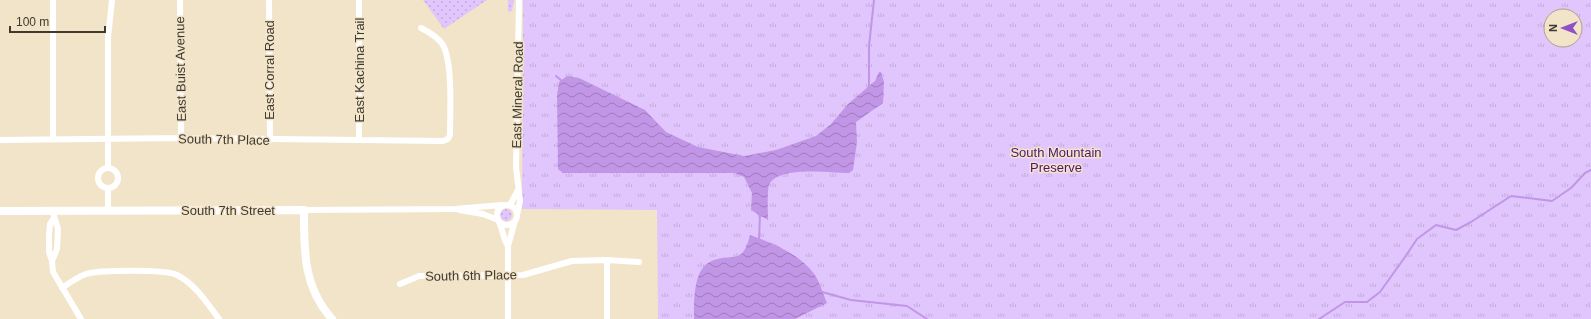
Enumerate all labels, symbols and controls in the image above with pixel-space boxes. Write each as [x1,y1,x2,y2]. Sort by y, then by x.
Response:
scale bar [10,8,105,34]
north arrow [1543,8,1583,48]
text: 100 m [16,15,49,29]
street label: East Buist Avenue [172,16,189,122]
street label: East Kachina Trail [352,18,367,122]
street label: East Corral Road [262,20,277,120]
text: N [1547,24,1559,32]
street label: East Mineral Road [509,41,526,149]
street label: South 7th Place [178,131,270,148]
park label: South Mountain Preserve [1010,145,1102,175]
street label: South 7th Street [181,203,275,218]
street label: South 6th Place [425,267,517,284]

